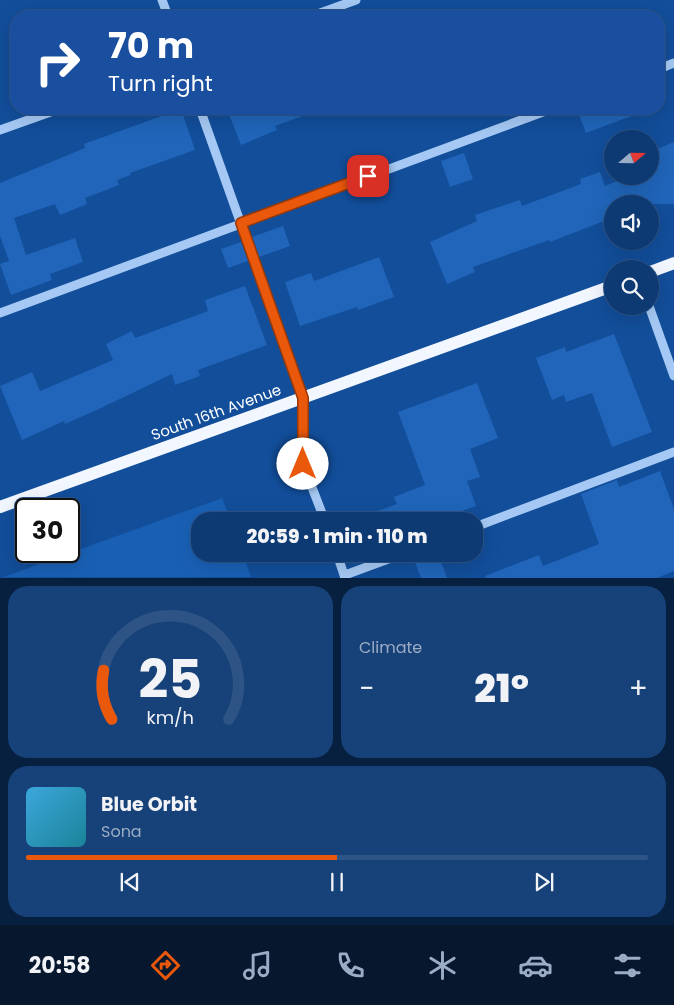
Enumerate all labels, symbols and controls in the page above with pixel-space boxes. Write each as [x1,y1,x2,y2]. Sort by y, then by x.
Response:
text: 70 m [108,21,194,70]
icon: right [25,30,90,95]
text: Turn right [108,68,213,99]
north arrow [604,130,659,185]
map controls [604,130,659,315]
pin [347,155,389,197]
icon: arrive [354,162,382,190]
button: sound [604,195,659,250]
button: search [604,260,659,315]
street label: South 16th Avenue [148,379,284,445]
position arrow [276,437,328,489]
speed limit sign: 30 [15,498,80,563]
text: 20:59 · 1 min · 110 m [246,523,428,550]
text: Climate [359,636,422,659]
text: 25 [139,643,202,716]
text: 21° [474,662,529,715]
text: − [359,669,374,708]
text: + [629,669,648,708]
text: km/h [147,705,194,730]
text: Blue Orbit [101,791,197,818]
text: Sona [101,820,142,843]
icon: previous [116,868,144,896]
icon: pause [323,868,351,896]
icon: next [530,868,558,896]
icon: directions [148,948,183,983]
icon: music [240,948,275,983]
icon: phone [333,948,368,983]
icon: climate [425,948,460,983]
icon: car [518,948,553,983]
icon: filters [610,948,645,983]
text: 20:58 [29,950,90,981]

